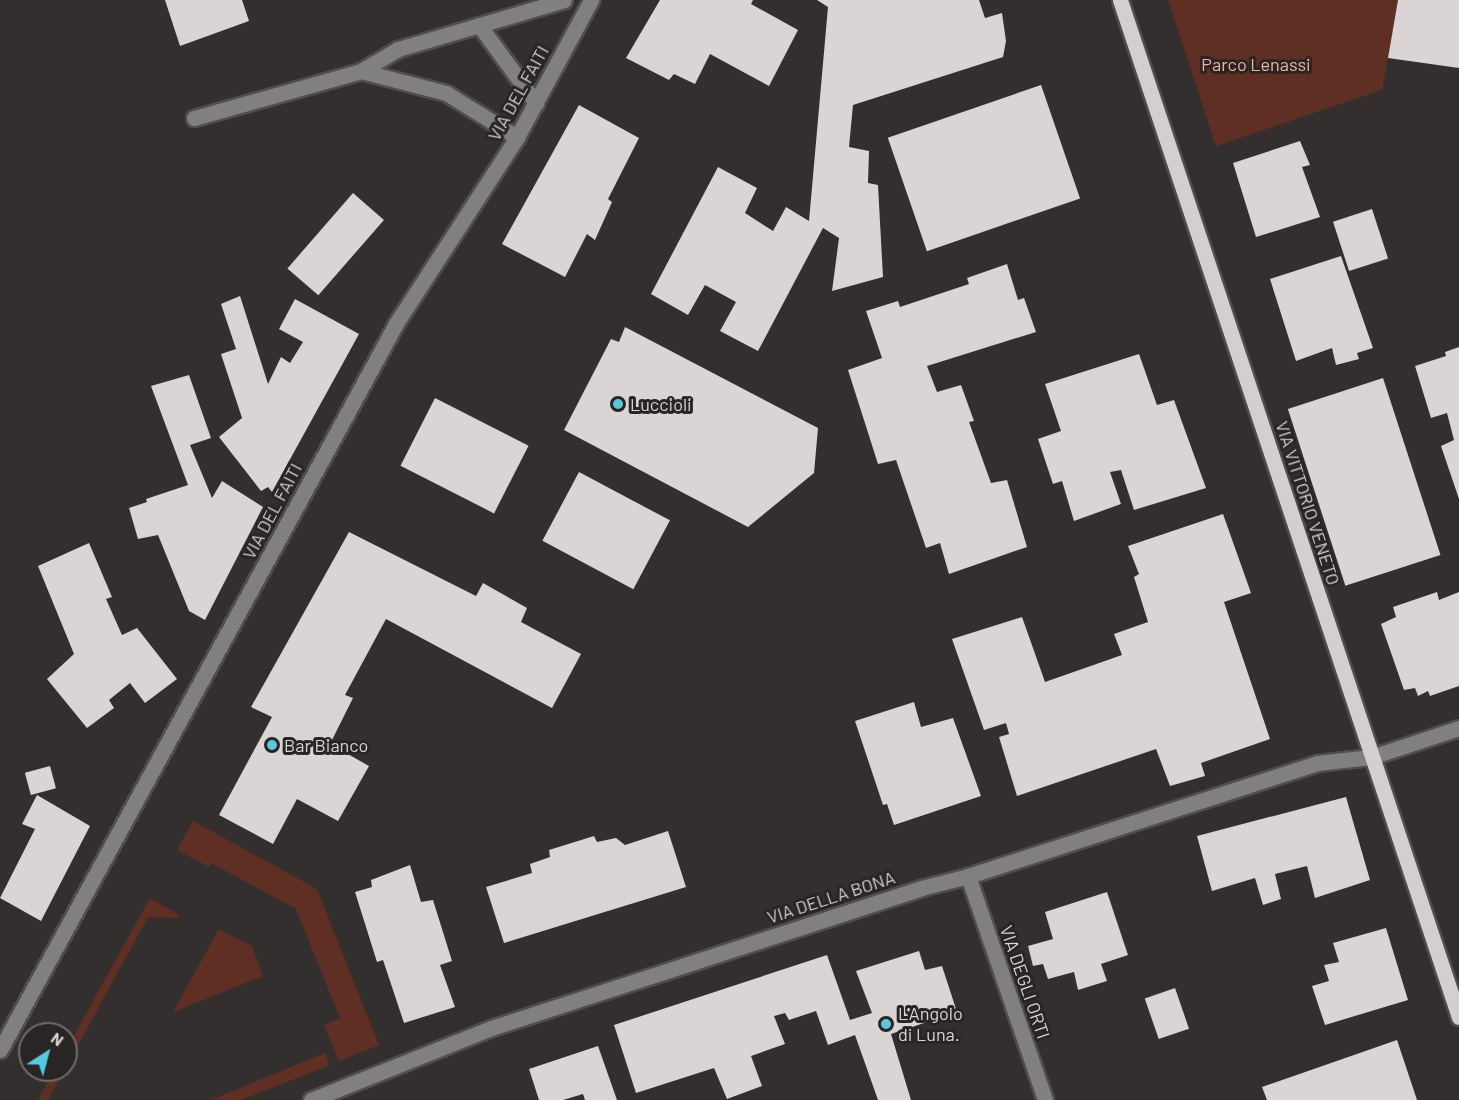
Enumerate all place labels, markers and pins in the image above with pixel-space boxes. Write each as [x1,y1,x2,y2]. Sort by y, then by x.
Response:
place label: Luccioli [630,393,692,415]
marker: Luccioli [611,397,625,411]
place label: Bar Bianco [284,734,368,756]
marker: Bar Bianco [265,738,279,752]
place label: L'Angolo di Luna. [898,1003,963,1046]
marker: L'Angolo di Luna. [879,1017,893,1031]

